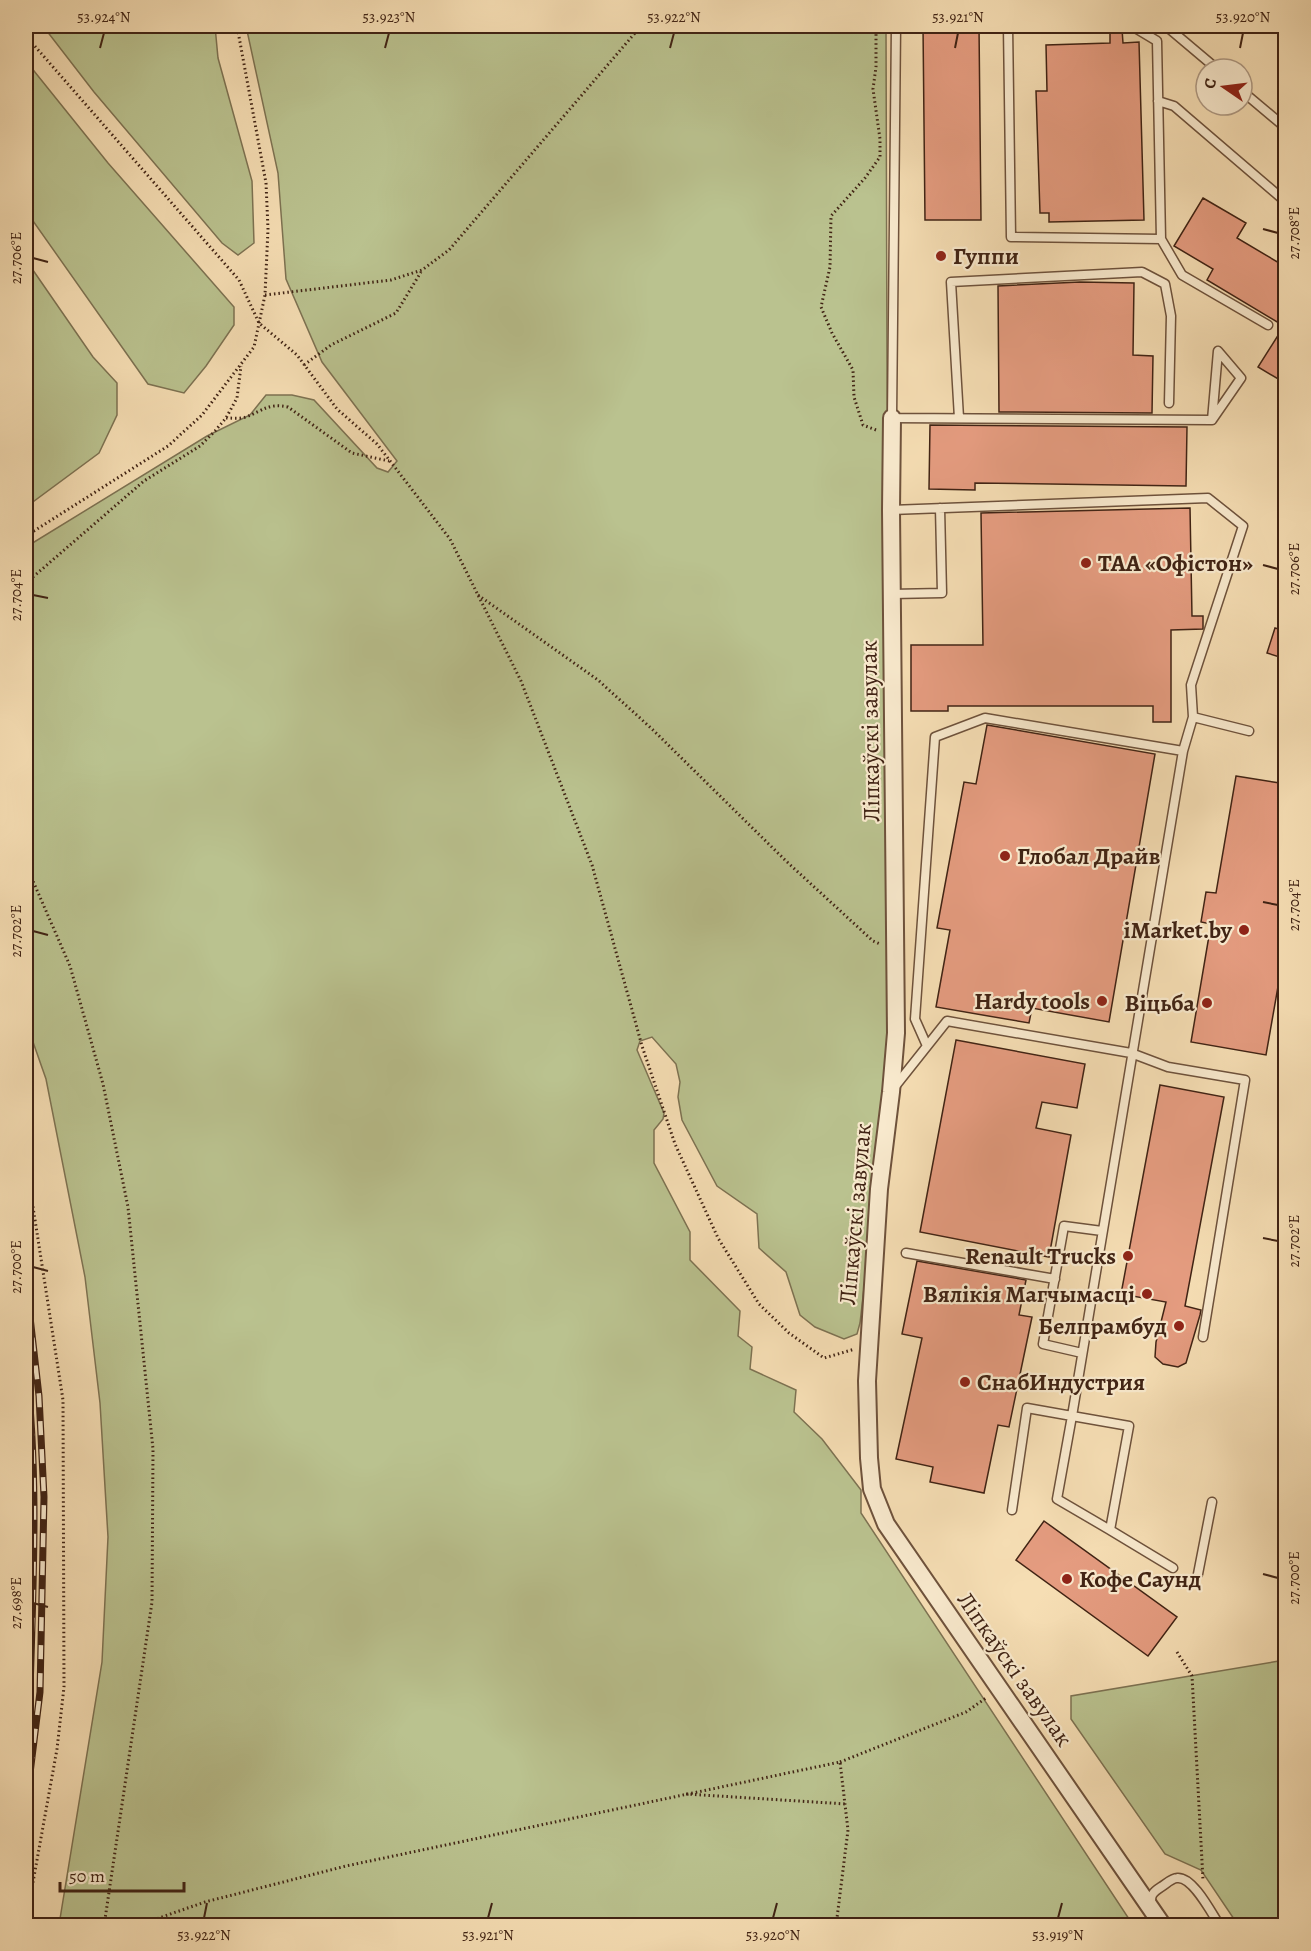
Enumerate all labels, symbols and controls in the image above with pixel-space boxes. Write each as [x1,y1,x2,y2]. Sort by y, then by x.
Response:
text: 53.924°N [77,7,131,27]
text: 53.923°N [363,7,416,27]
text: 53.922°N [647,7,701,27]
text: 53.921°N [932,7,984,27]
text: 53.920°N [1216,7,1270,27]
north arrow [1194,57,1254,117]
text: С [1199,76,1222,91]
text: 27.708°E [1284,207,1304,259]
text: 27.706°E [6,232,26,284]
place label: Гуппи [953,240,1019,272]
marker: Гуппи [934,249,948,263]
text: 27.706°E [1284,543,1304,595]
place label: ТАА «Офістон» [1098,547,1253,579]
marker: ТАА «Офістон» [1079,556,1093,570]
text: 27.704°E [6,569,26,621]
street label: Ліпкаўскі завулак [852,640,888,822]
place label: Глобал Драйв [1017,840,1161,872]
marker: Глобал Драйв [998,849,1012,863]
text: 27.704°E [1284,879,1304,931]
text: 27.702°E [6,905,26,957]
place label: iMarket.by [1124,914,1233,946]
marker: iMarket.by [1237,923,1251,937]
place label: Hardy tools [974,985,1090,1017]
place label: Віцьба [1125,987,1196,1019]
marker: Hardy tools [1095,994,1109,1008]
marker: Віцьба [1200,996,1214,1010]
street label: Ліпкаўскі завулак [831,1122,879,1306]
text: 27.702°E [1284,1215,1304,1267]
text: 27.700°E [6,1240,26,1294]
place label: Renault Trucks [965,1240,1116,1272]
marker: Renault Trucks [1121,1249,1135,1263]
place label: Вялікія Магчымасці [923,1278,1135,1310]
marker: Вялікія Магчымасці [1140,1287,1154,1301]
place label: Белпрамбуд [1038,1310,1167,1342]
marker: Белпрамбуд [1172,1319,1186,1333]
place label: СнабИндустрия [977,1366,1145,1398]
marker: СнабИндустрия [958,1375,972,1389]
text: 27.700°E [1284,1551,1304,1605]
place label: Кофе Саунд [1079,1563,1201,1595]
marker: Кофе Саунд [1060,1572,1074,1586]
text: 27.698°E [6,1577,26,1629]
street label: Ліпкаўскі завулак [950,1585,1080,1753]
scale bar [60,1855,184,1893]
text: 50 m [69,1864,105,1888]
text: 53.922°N [177,1925,231,1945]
text: 53.921°N [462,1925,514,1945]
text: 53.920°N [746,1925,800,1945]
text: 53.919°N [1032,1925,1084,1945]

